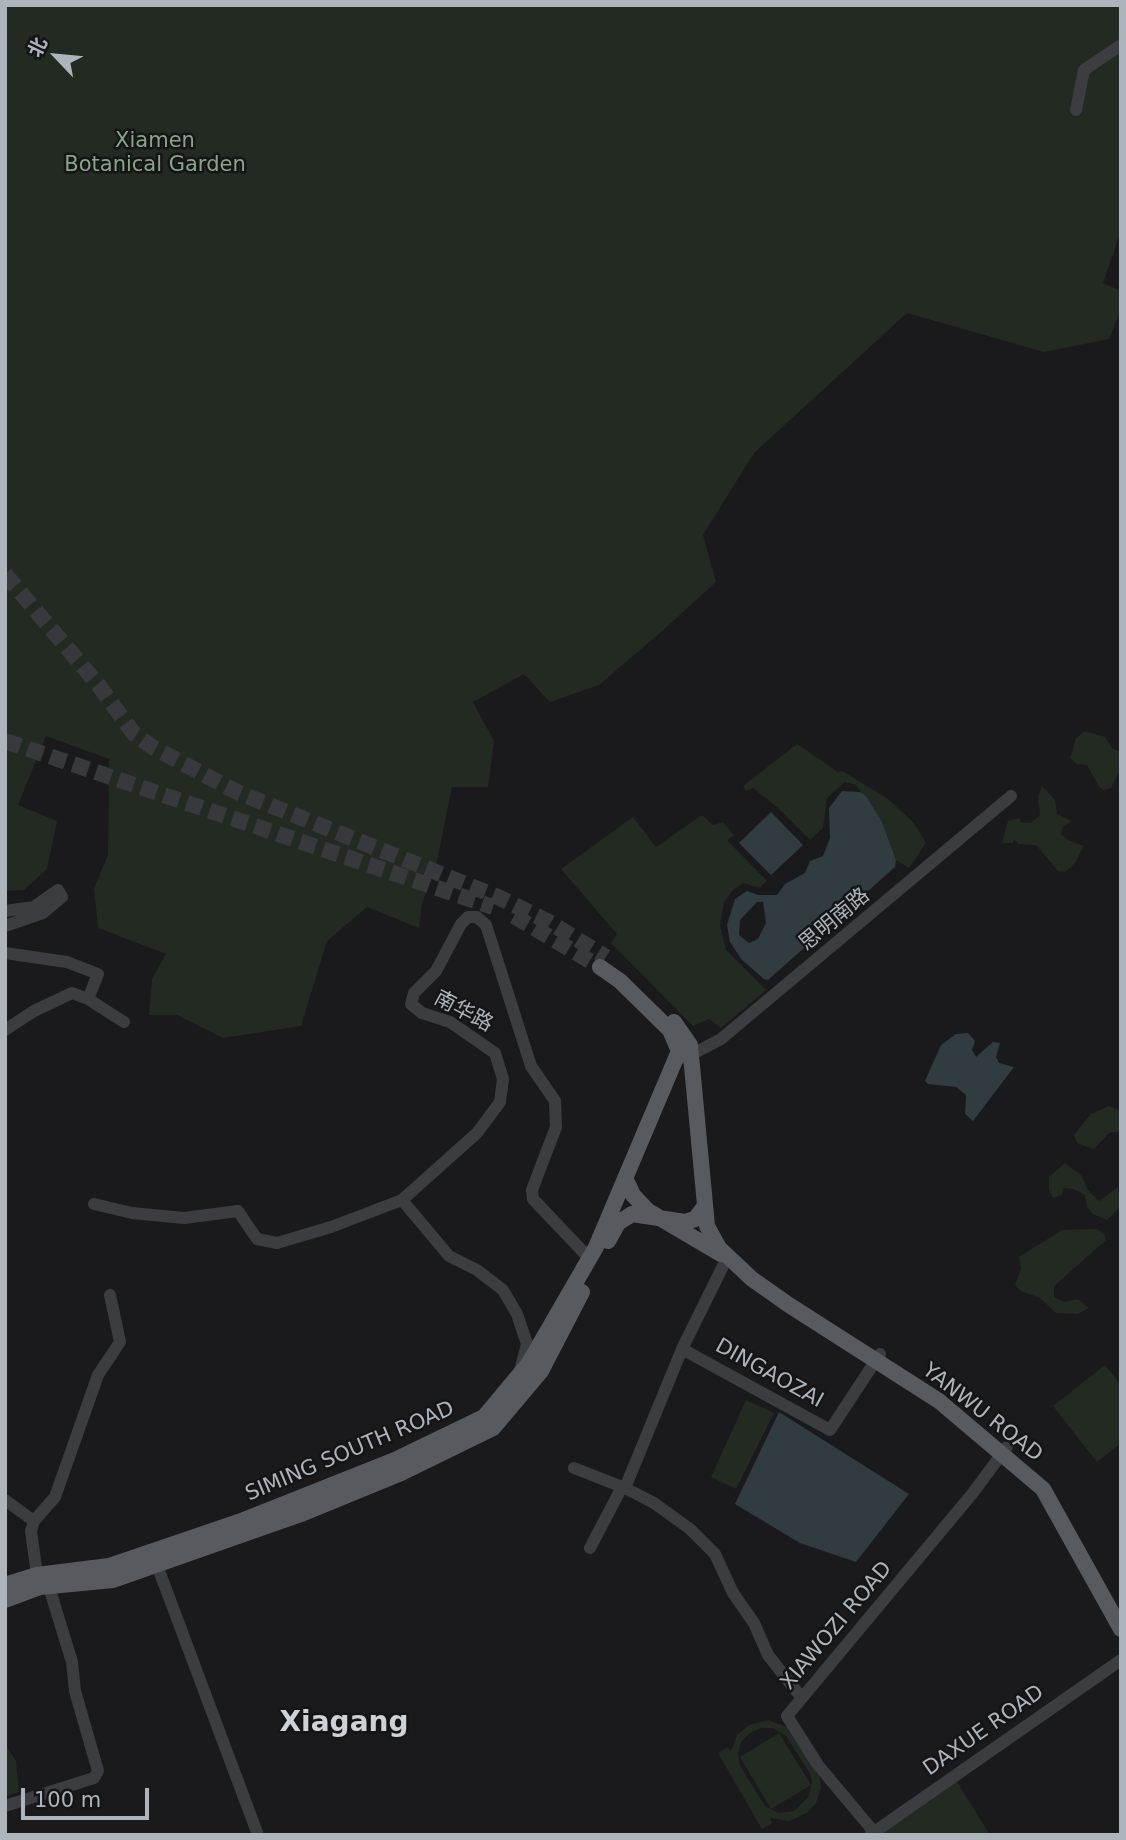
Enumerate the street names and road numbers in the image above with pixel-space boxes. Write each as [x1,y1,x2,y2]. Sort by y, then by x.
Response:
street label: 思明南路 [795,883,875,957]
street label: 南华路 [429,986,497,1038]
street label: DINGAOZAI [710,1334,828,1414]
street label: YANWU ROAD [917,1358,1047,1468]
street label: SIMING SOUTH ROAD [242,1397,458,1507]
street label: XIAWOZI ROAD [776,1557,898,1695]
street label: DAXUE ROAD [919,1680,1049,1782]

